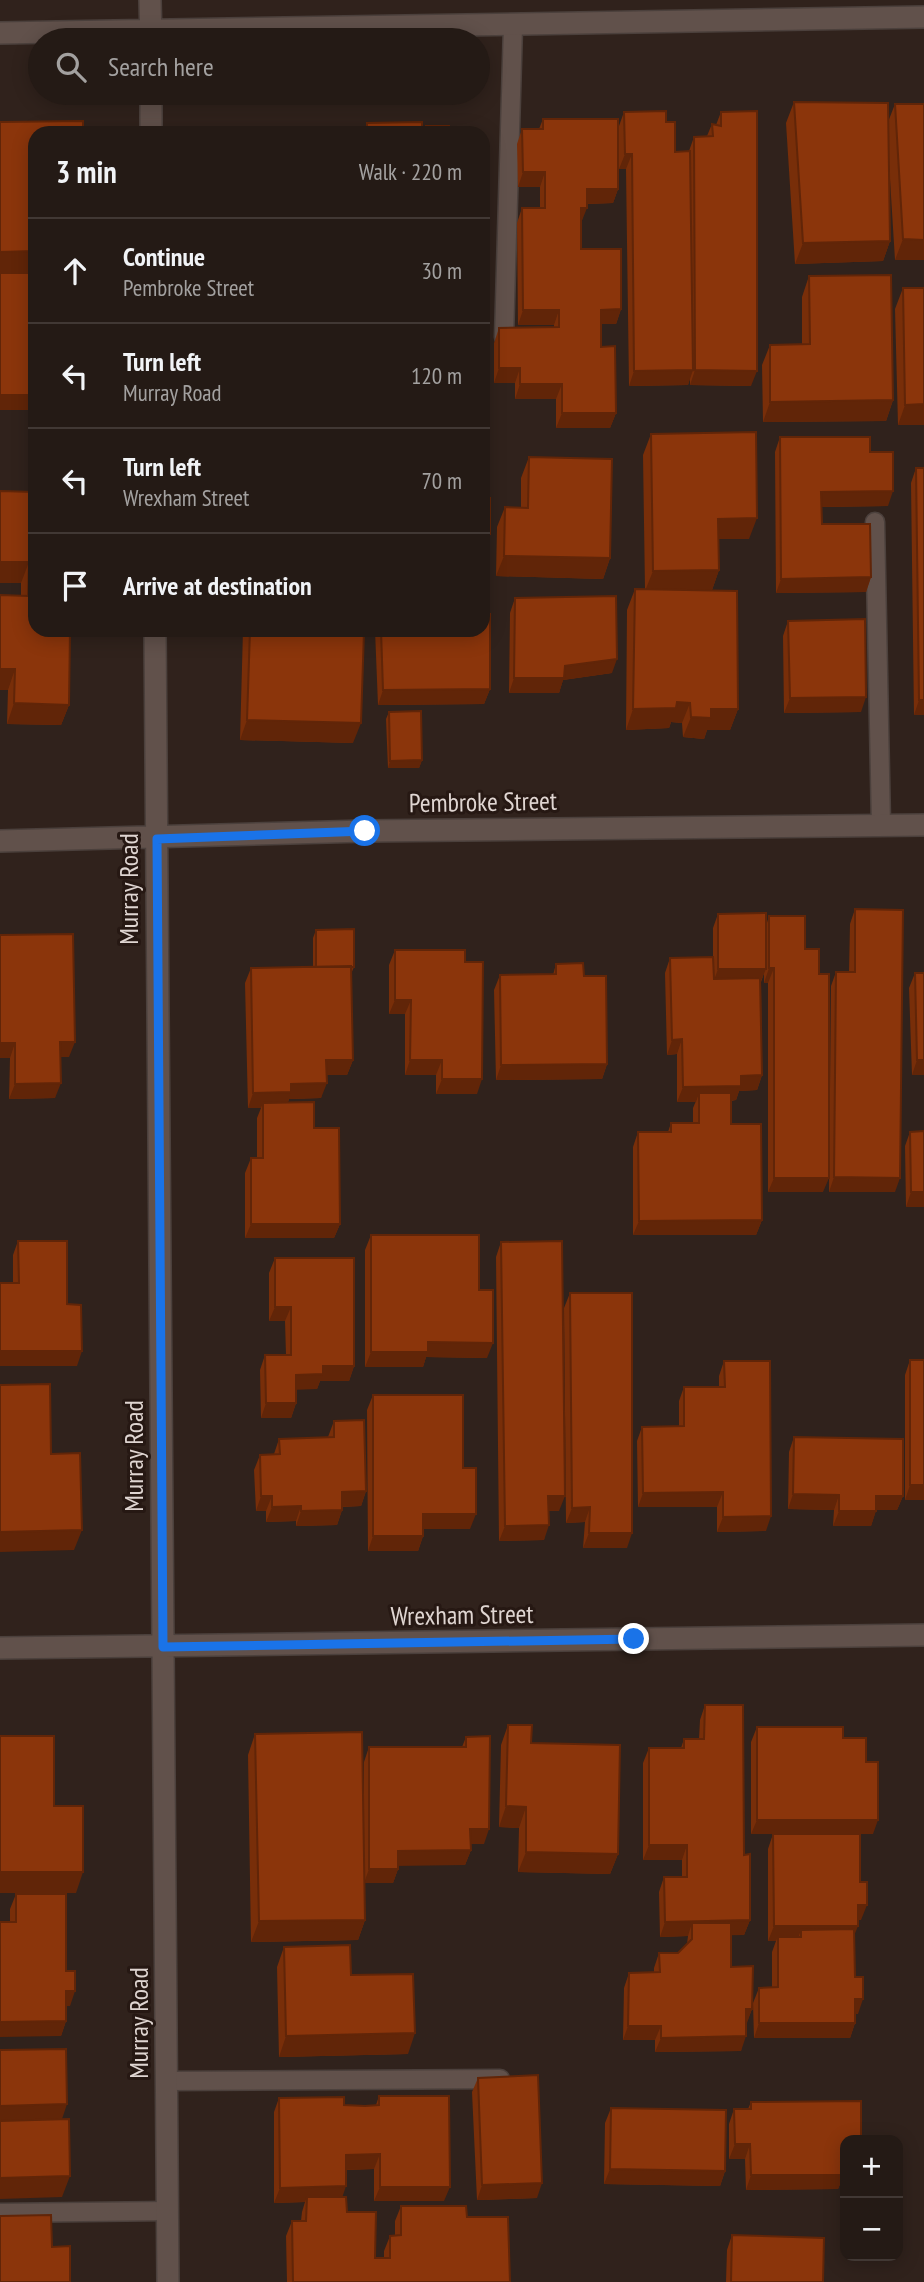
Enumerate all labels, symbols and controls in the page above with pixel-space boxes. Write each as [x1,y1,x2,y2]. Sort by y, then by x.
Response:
search box [28,28,490,105]
icon: search [52,48,90,86]
text: Search here [108,50,214,83]
text: 3 min [56,152,117,191]
text: Walk · 220 m [359,157,462,186]
text: Continue [123,240,205,273]
icon: ahead [56,252,94,290]
text: 30 m [421,256,462,285]
text: Pembroke Street [123,273,254,302]
text: Turn left [123,345,201,378]
icon: left [56,357,94,395]
text: 120 m [411,361,462,390]
text: Murray Road [123,378,222,407]
text: Turn left [123,450,201,483]
icon: left [56,462,94,500]
text: 70 m [421,466,462,495]
text: Wrexham Street [123,483,249,512]
icon: arrive [56,567,94,605]
text: Arrive at destination [123,569,312,602]
street label: Pembroke Street [409,784,557,819]
route start [349,815,380,846]
street label: Murray Road [112,833,145,945]
street label: Murray Road [117,1400,150,1512]
street label: Wrexham Street [390,1597,534,1632]
route end [618,1623,649,1654]
street label: Murray Road [122,1967,155,2079]
map controls [840,2135,903,2261]
button: + [840,2135,903,2198]
button: − [840,2198,903,2261]

